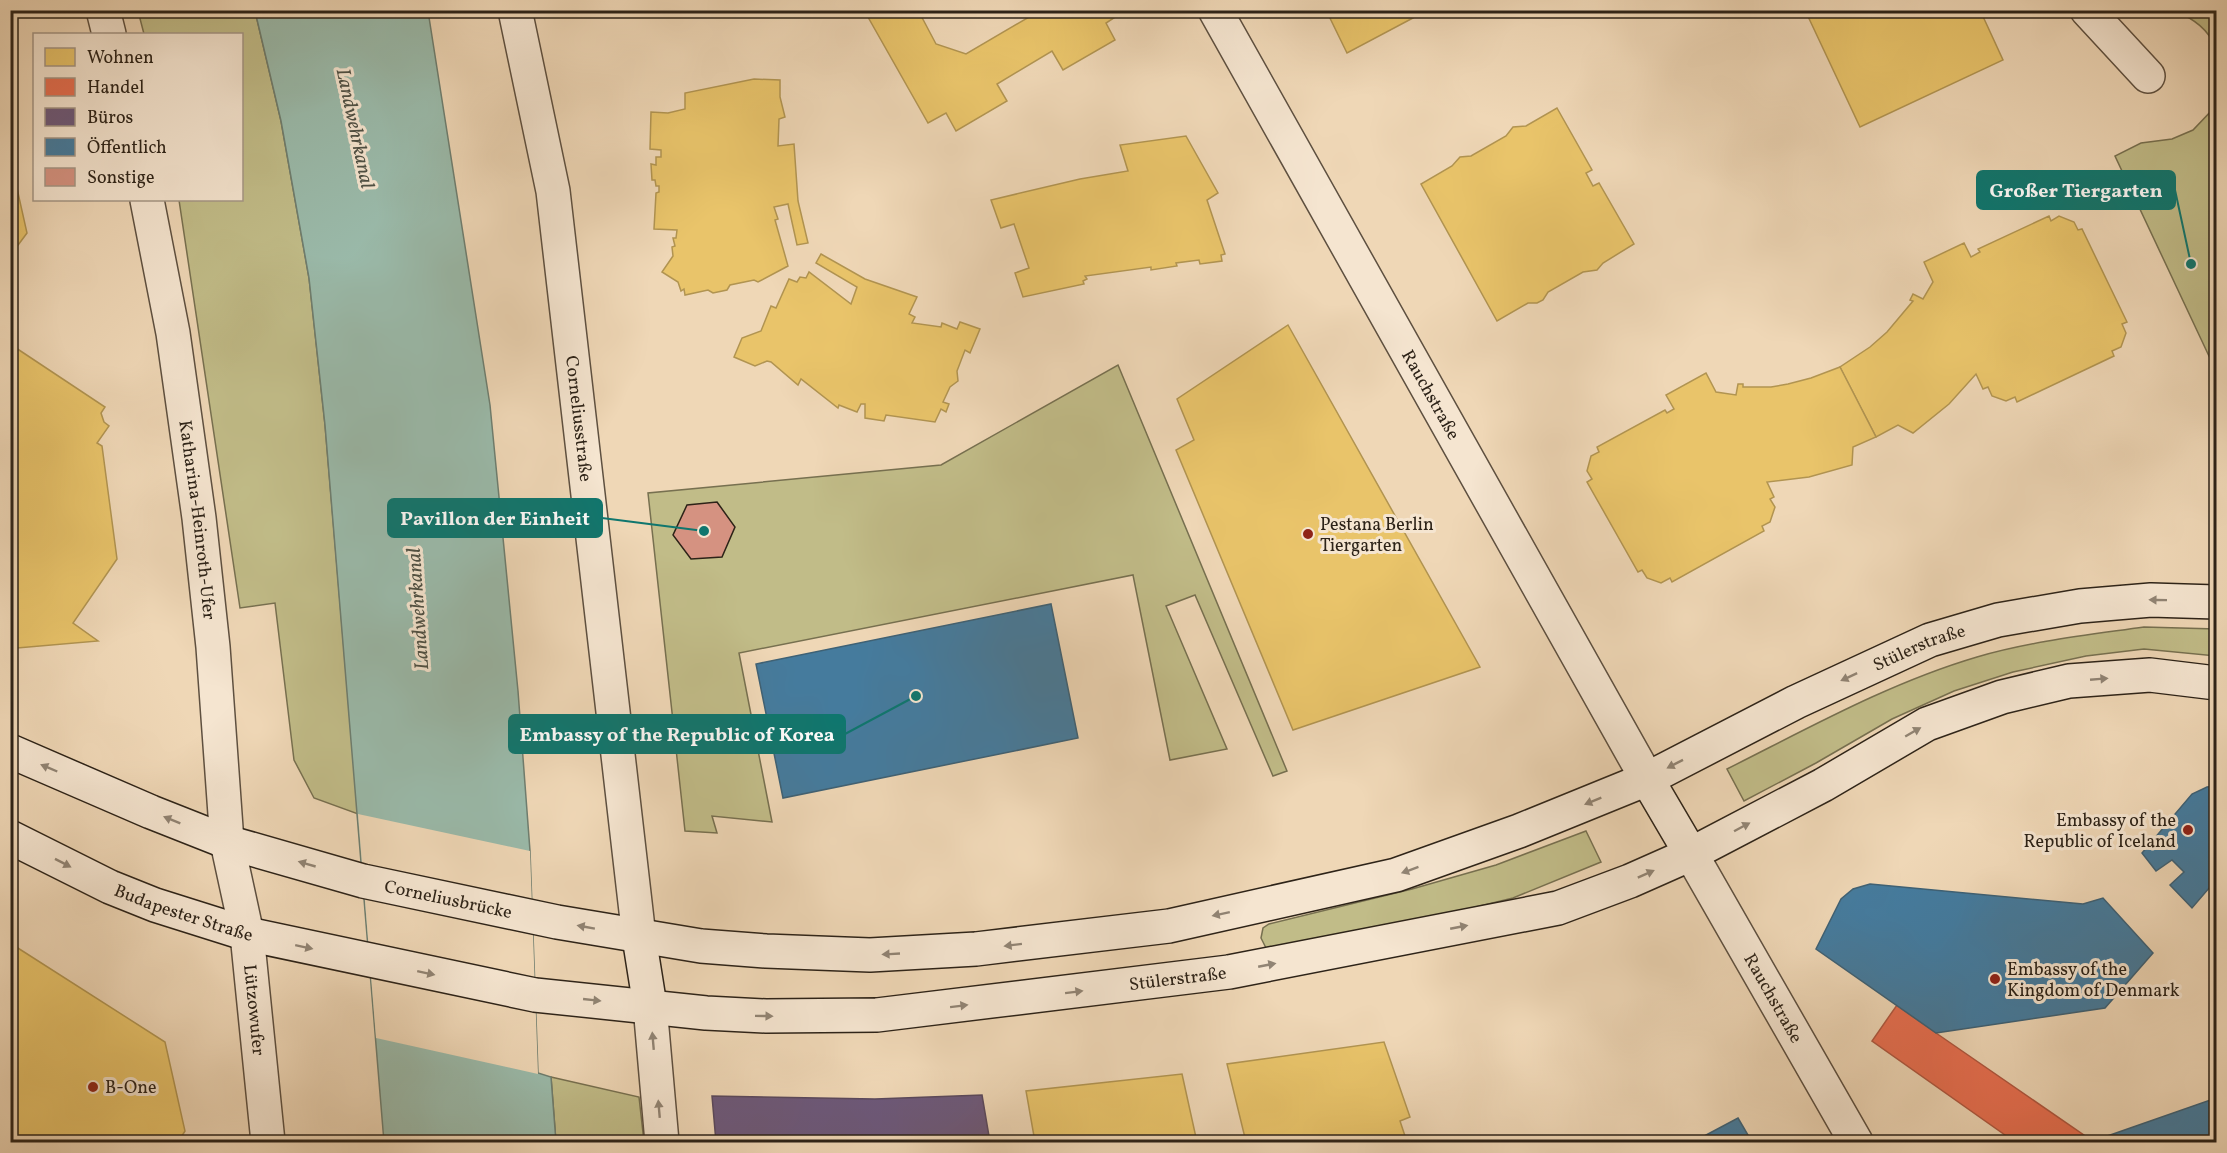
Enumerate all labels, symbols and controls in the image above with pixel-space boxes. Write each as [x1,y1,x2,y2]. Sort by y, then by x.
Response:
legend [33,33,243,201]
text: Wohnen [87,46,154,71]
water label: Landwehrkanal [328,66,380,191]
text: Handel [87,76,144,101]
text: Büros [87,106,133,131]
text: Öffentlich [87,136,167,161]
text: Sonstige [87,166,154,191]
callout: Großer Tiergarten [1977,171,2175,209]
text: Großer Tiergarten [1989,178,2163,206]
street label: Rauchstraße [1394,346,1465,445]
street label: Corneliusstraße [558,354,597,483]
street label: Katharina-Heinroth-Ufer [171,419,221,622]
callout: Pavillon der Einheit [388,499,602,537]
text: Pavillon der Einheit [400,506,590,534]
place label: Pestana Berlin Tiergarten [1320,513,1434,559]
marker: Pestana Berlin Tiergarten [1301,527,1315,541]
water label: Landwehrkanal [401,547,437,671]
one-way arrow [2149,595,2168,605]
street label: Stülerstraße [1869,619,1969,679]
one-way arrow [1841,673,1858,682]
one-way arrow [2089,674,2108,684]
callout: Embassy of the Republic of Korea [509,715,845,753]
text: Embassy of the Republic of Korea [519,722,835,750]
one-way arrow [1905,727,1921,738]
one-way arrow [1666,759,1683,769]
one-way arrow [40,763,58,772]
one-way arrow [1583,796,1601,806]
place label: Embassy of the Republic of Iceland [2024,809,2176,855]
one-way arrow [163,815,181,824]
one-way arrow [1734,822,1751,832]
marker: Embassy of the Republic of Iceland [2181,823,2195,837]
one-way arrow [54,858,71,868]
one-way arrow [298,859,316,869]
one-way arrow [1401,865,1419,875]
one-way arrow [1637,869,1655,879]
street label: Corneliusbrücke [382,875,514,926]
street label: Budapester Straße [110,879,255,949]
one-way arrow [1211,910,1230,920]
one-way arrow [576,922,595,931]
one-way arrow [1449,922,1468,931]
one-way arrow [1003,940,1022,950]
one-way arrow [295,942,313,952]
one-way arrow [881,949,900,958]
street label: Rauchstraße [1737,949,1808,1048]
place label: Embassy of the Kingdom of Denmark [2007,958,2180,1004]
one-way arrow [1258,960,1277,969]
street label: Stülerstraße [1128,961,1228,998]
street label: Lützowufer [236,963,270,1057]
one-way arrow [417,968,436,978]
marker: Embassy of the Kingdom of Denmark [1988,972,2002,986]
one-way arrow [1065,987,1084,996]
one-way arrow [583,995,602,1005]
one-way arrow [949,1001,968,1010]
one-way arrow [755,1011,774,1021]
one-way arrow [648,1031,658,1050]
place label: B-One [105,1076,157,1101]
marker: B-One [86,1080,100,1094]
one-way arrow [654,1099,664,1118]

